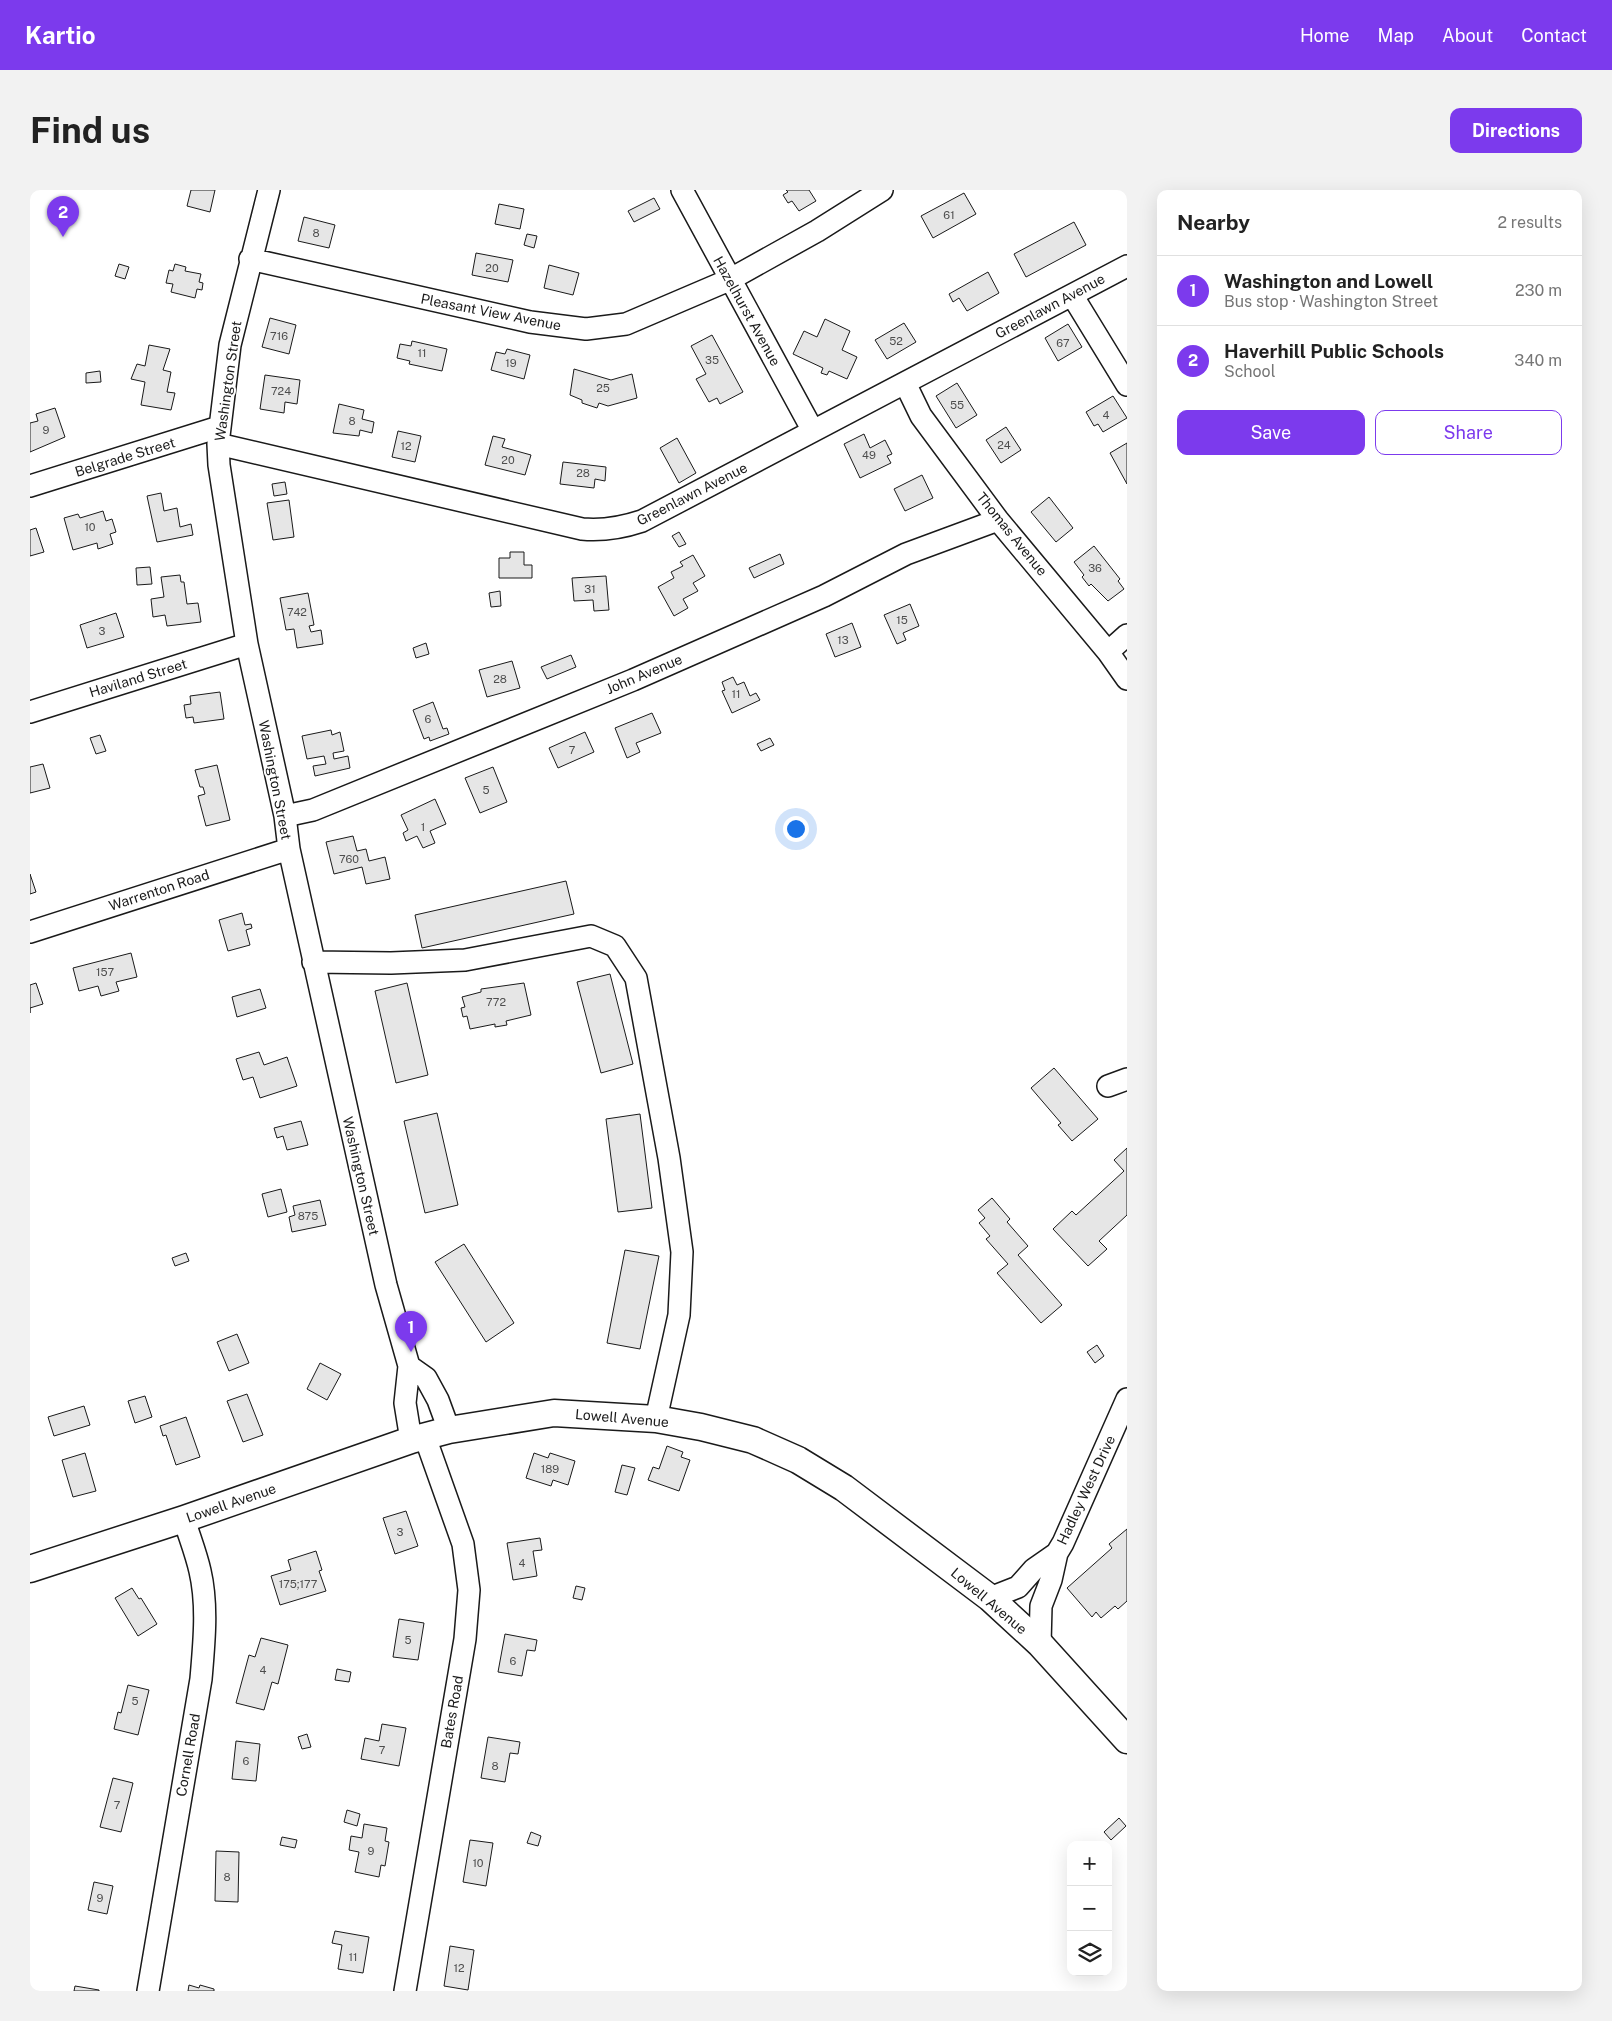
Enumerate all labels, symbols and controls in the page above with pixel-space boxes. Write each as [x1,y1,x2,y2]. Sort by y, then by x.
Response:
text: Kartio [25,21,96,49]
text: Home [1300,25,1350,46]
text: Map [1378,25,1414,46]
text: About [1442,25,1493,46]
text: Contact [1521,25,1587,46]
button: Directions [1450,108,1582,153]
text: Find us [30,110,150,151]
pin: 2 [47,196,79,237]
house number: 61 [943,209,955,221]
text: Nearby [1177,210,1250,235]
text: 2 results [1497,213,1562,232]
house number: 8 [312,227,320,239]
street label: Hazelhurst Avenue [710,253,784,369]
house number: 20 [485,262,499,274]
street label: Greenlawn Avenue [993,270,1108,342]
text: Washington and Lowell [1224,270,1433,292]
text: 1 [1190,281,1196,300]
text: 230 m [1515,281,1562,300]
street label: Pleasant View Avenue [420,291,563,333]
text: Bus stop · Washington Street [1224,292,1438,311]
street label: Washington Street [212,320,244,442]
house number: 716 [270,330,288,342]
house number: 52 [889,335,903,347]
house number: 67 [1056,337,1070,349]
text: Haverhill Public Schools [1224,340,1444,362]
house number: 11 [418,347,426,359]
text: 2 [1188,351,1198,370]
text: 340 m [1514,351,1562,370]
house number: 35 [705,354,719,366]
house number: 19 [505,357,517,369]
text: School [1224,362,1275,381]
house number: 25 [596,382,610,394]
house number: 724 [271,385,291,397]
house number: 55 [950,399,964,411]
house number: 4 [1103,409,1110,421]
button: Save [1177,410,1365,455]
button: Share [1375,410,1562,455]
house number: 8 [348,415,356,427]
house number: 9 [43,424,50,436]
street label: Belgrade Street [73,434,177,480]
house number: 24 [997,439,1011,451]
house number: 12 [400,440,412,452]
house number: 49 [862,449,876,461]
house number: 20 [501,454,515,466]
street label: Greenlawn Avenue [634,459,750,529]
house number: 28 [576,467,590,479]
street label: Thomas Avenue [974,489,1051,579]
house number: 10 [84,521,96,533]
house number: 36 [1088,562,1102,574]
house number: 31 [584,583,596,595]
house number: 742 [287,606,307,618]
house number: 15 [896,614,908,626]
house number: 3 [99,625,106,637]
house number: 13 [837,634,849,646]
street label: John Avenue [604,651,684,697]
street label: Haviland Street [87,656,189,700]
house number: 28 [493,673,507,685]
house number: 11 [732,688,740,700]
house number: 6 [425,713,432,725]
street label: Washington Street [256,719,294,841]
house number: 7 [569,744,576,756]
house number: 5 [482,784,490,796]
your location [783,816,809,842]
house number: 1 [421,821,425,833]
house number: 760 [339,853,359,865]
street label: Warrenton Road [107,866,211,914]
house number: 157 [96,966,114,978]
house number: 772 [486,996,506,1008]
street label: Washington Street [340,1115,382,1237]
house number: 875 [298,1210,318,1222]
pin: 1 [395,1311,427,1352]
street label: Lowell Avenue [574,1406,670,1430]
street label: Hadley West Drive [1054,1433,1118,1547]
house number: 189 [541,1463,559,1475]
street label: Lowell Avenue [184,1480,278,1526]
house number: 3 [397,1526,404,1538]
house number: 4 [519,1557,526,1569]
street label: Lowell Avenue [948,1565,1030,1637]
house number: 175;177 [279,1578,318,1590]
house number: 5 [404,1634,412,1646]
house number: 6 [510,1655,517,1667]
house number: 4 [260,1664,267,1676]
street label: Bates Road [438,1674,466,1750]
house number: 5 [131,1695,139,1707]
street label: Cornell Road [173,1712,203,1798]
house number: 7 [379,1744,386,1756]
house number: 6 [243,1755,250,1767]
house number: 8 [491,1760,499,1772]
house number: 7 [114,1799,121,1811]
map controls [1067,1841,1112,1976]
button: + [1067,1841,1112,1886]
house number: 9 [368,1845,375,1857]
house number: 10 [472,1857,484,1869]
house number: 8 [223,1871,231,1883]
button: − [1067,1886,1112,1931]
house number: 9 [97,1892,104,1904]
button: layers [1067,1931,1112,1976]
house number: 11 [349,1951,357,1963]
house number: 12 [453,1962,465,1974]

